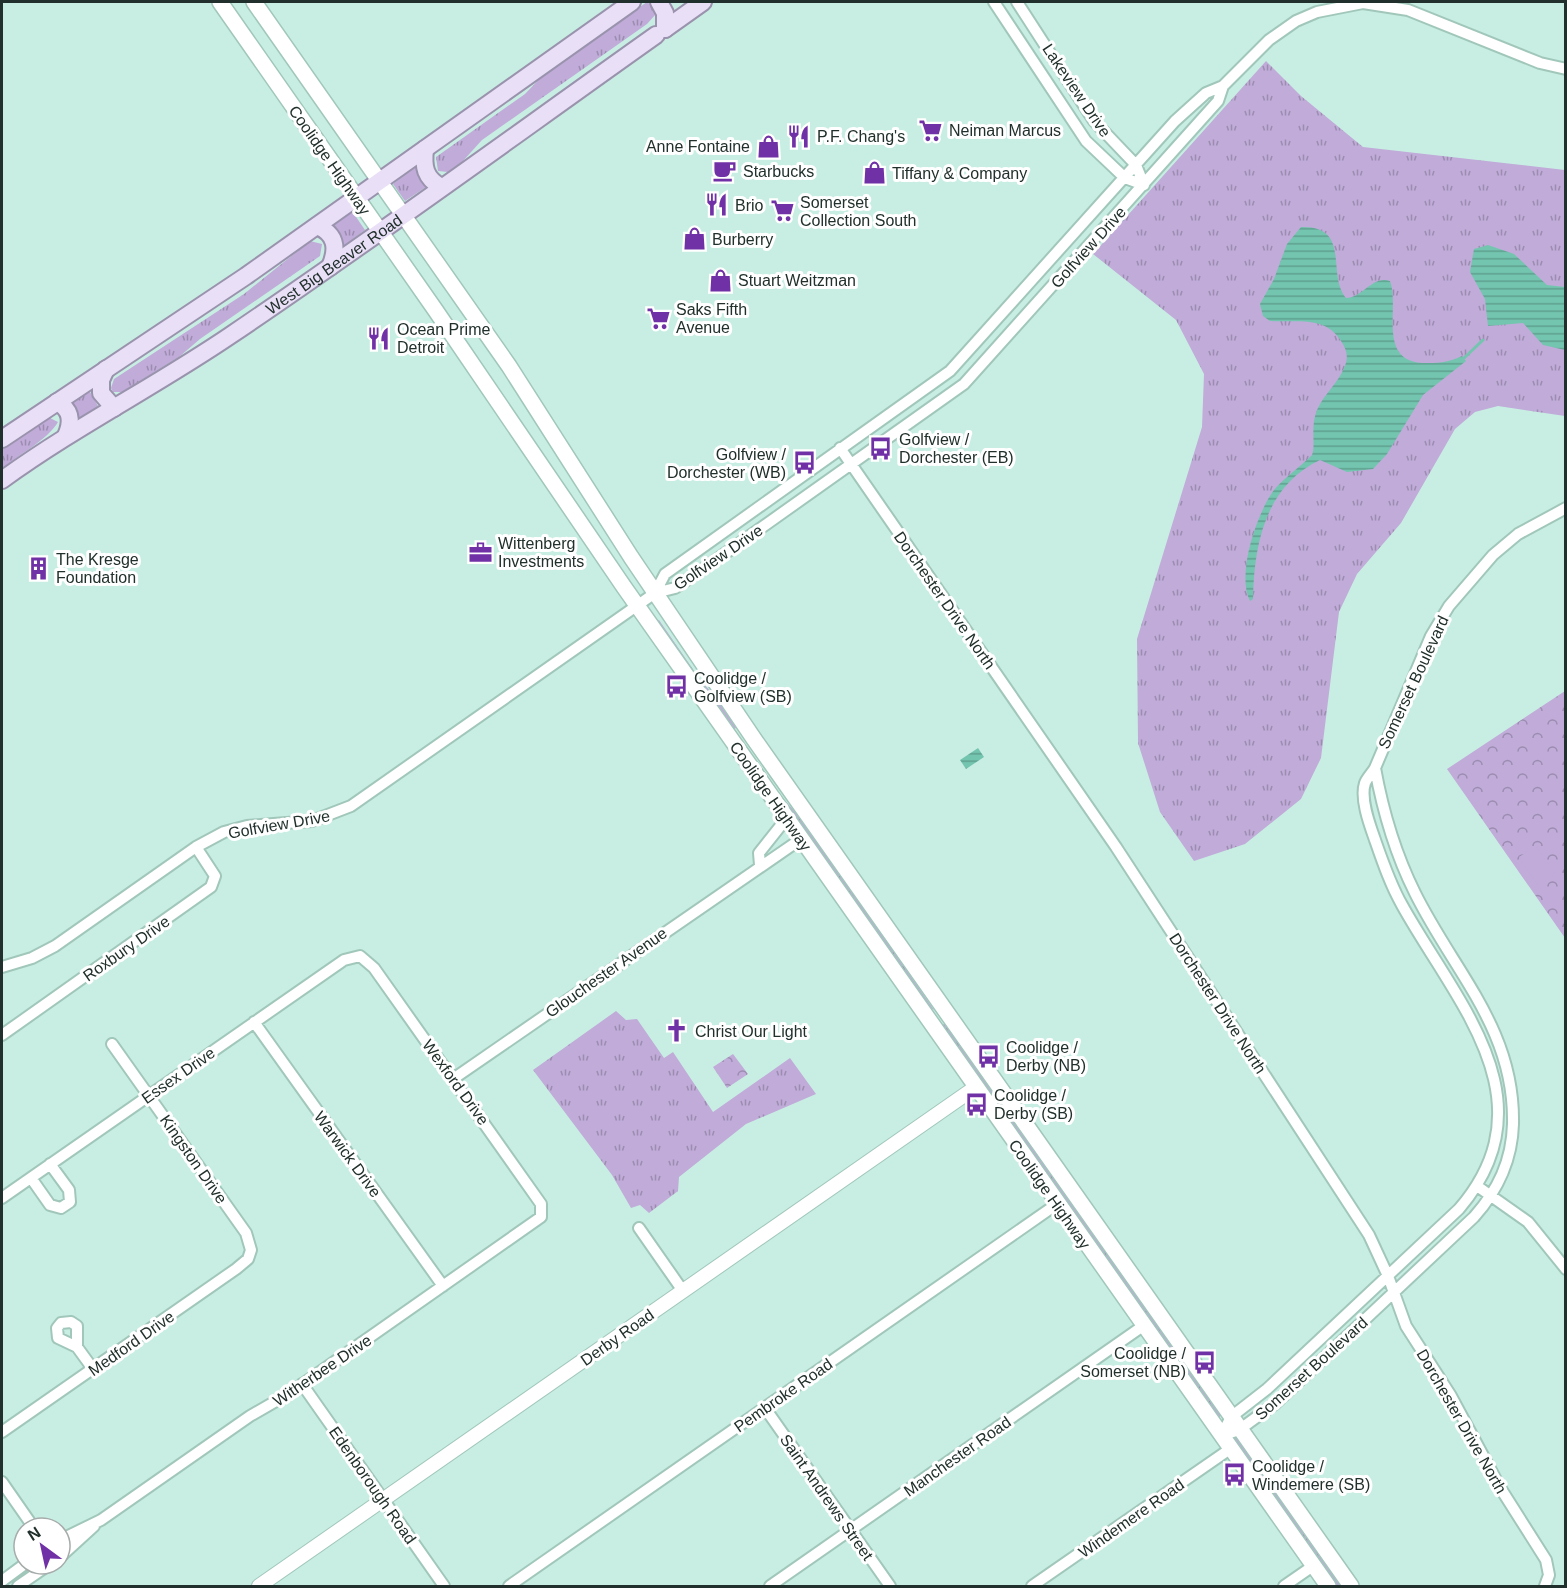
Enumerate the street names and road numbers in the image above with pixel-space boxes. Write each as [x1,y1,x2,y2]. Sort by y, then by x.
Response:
street label: Lakeview Drive [1039,41,1114,140]
street label: Coolidge Highway [286,103,374,218]
street label: Golfview Drive [1048,203,1129,291]
street label: West Big Beaver Road [263,211,405,318]
street label: Golfview Drive [671,521,766,593]
street label: Dorchester Drive North [891,528,998,672]
street label: Somerset Boulevard [1375,613,1452,751]
street label: Coolidge Highway [727,739,815,854]
street label: Golfview Drive [227,807,331,842]
street label: Roxbury Drive [80,912,173,984]
street label: Glouchester Avenue [543,924,670,1021]
street label: Dorchester Drive North [1166,930,1269,1077]
street label: Wexford Drive [419,1036,492,1128]
street label: Essex Drive [138,1044,218,1107]
street label: Warwick Drive [311,1108,384,1200]
street label: Kingston Drive [157,1112,230,1207]
street label: Coolidge Highway [1006,1137,1094,1252]
street label: Derby Road [577,1306,657,1369]
street label: Medford Drive [85,1308,177,1379]
street label: Somerset Boulevard [1252,1314,1371,1423]
street label: Witherbee Drive [270,1331,375,1410]
street label: Dorchester Drive North [1413,1346,1510,1496]
street label: Pembroke Road [731,1355,836,1436]
street label: Manchester Road [901,1413,1014,1500]
street label: Edenborough Road [326,1424,419,1547]
street label: Saint Andrews Street [777,1431,877,1564]
street label: Windemere Road [1075,1476,1187,1561]

